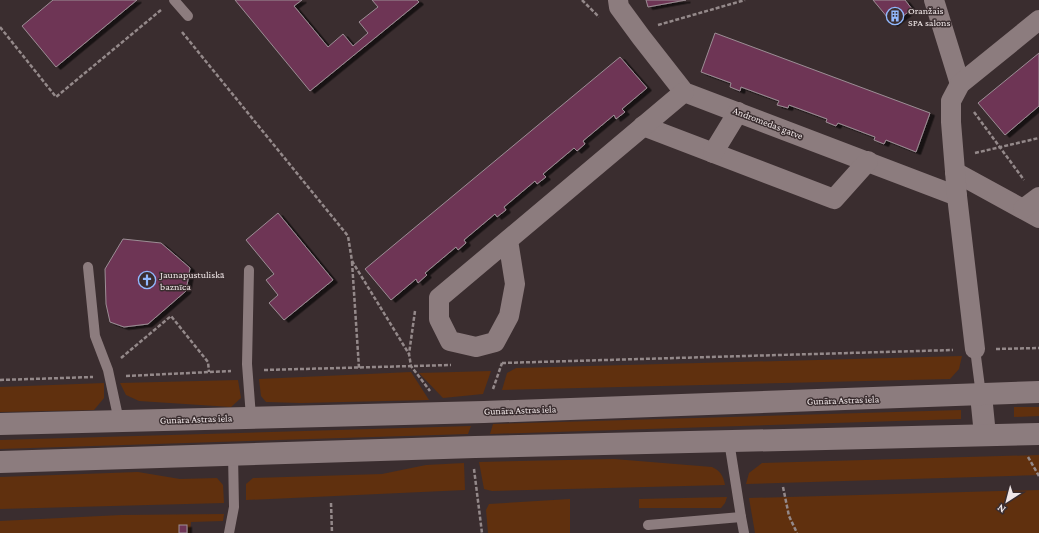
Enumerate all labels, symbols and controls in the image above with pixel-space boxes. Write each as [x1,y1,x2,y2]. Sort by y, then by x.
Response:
place label: Oranžais SPA salons [908,5,950,28]
building icon: Oranžais SPA salons [885,6,905,26]
street label: Andromedas gatve [731,105,805,142]
place label: Jaunapustuliskā baznīca [159,269,225,292]
church icon: Jaunapustuliskā baznīca [137,270,157,290]
street label: Gunāra Astras iela [807,393,880,407]
street label: Gunāra Astras iela [484,403,557,417]
street label: Gunāra Astras iela [160,412,233,426]
north arrow [987,481,1027,521]
text: N [994,502,1008,516]

